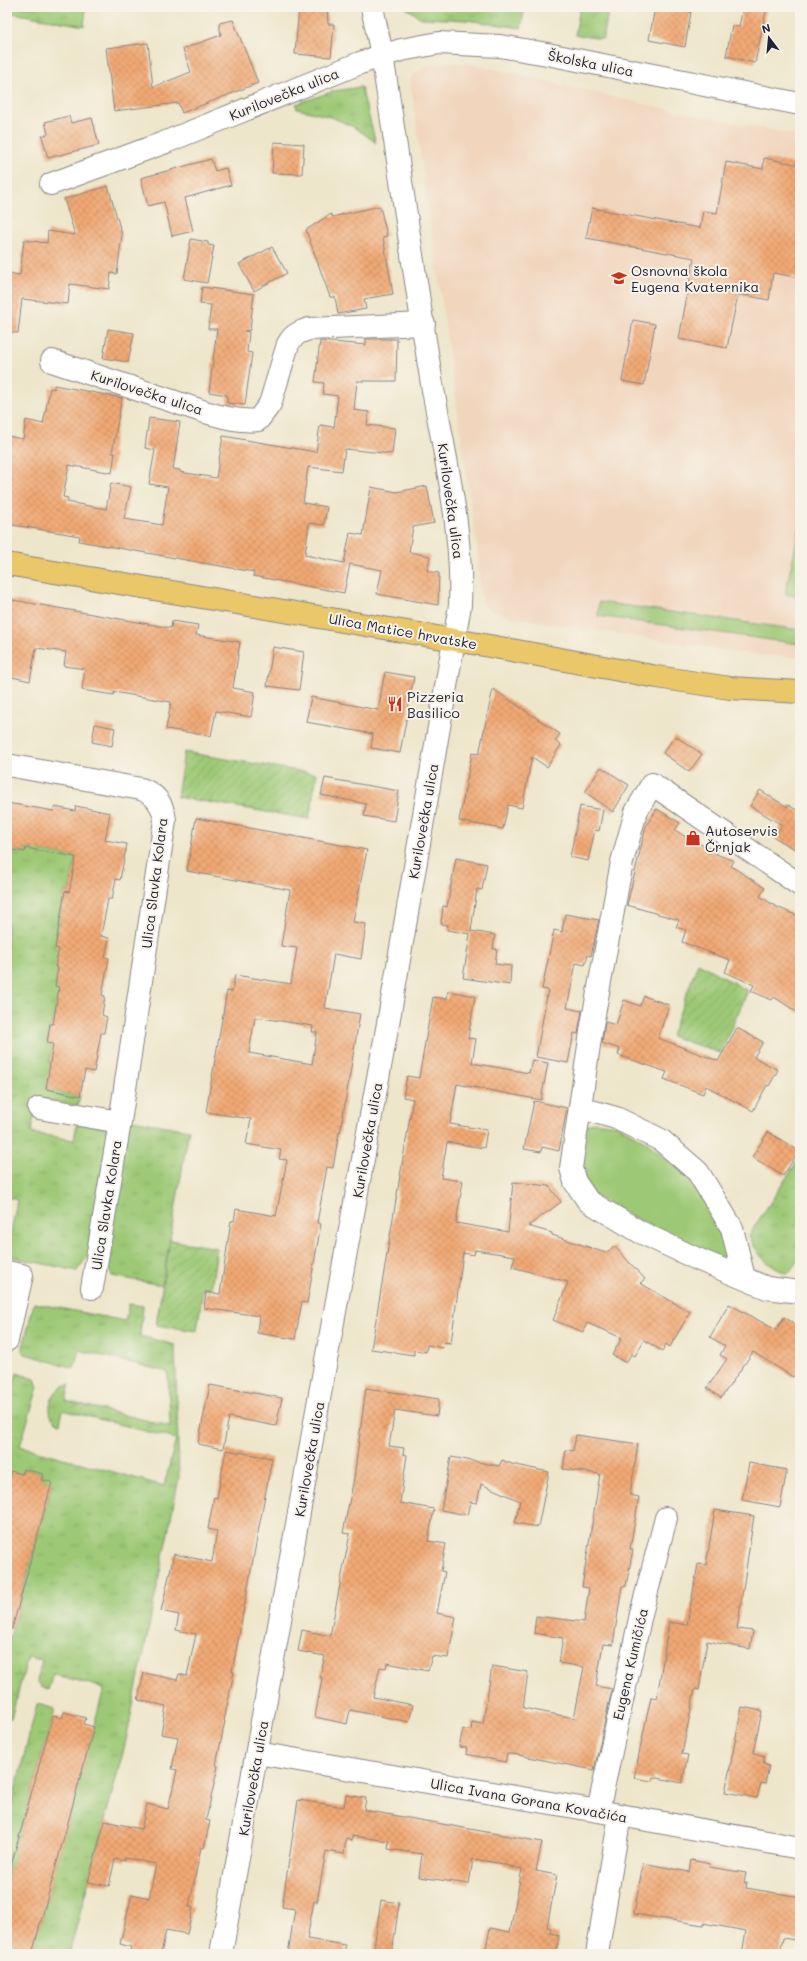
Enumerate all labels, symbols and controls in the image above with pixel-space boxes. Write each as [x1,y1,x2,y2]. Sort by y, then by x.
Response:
north arrow [749,18,789,58]
text: N [760,20,772,36]
street label: Školska ulica [546,45,636,81]
street label: Kurilovečka ulica [226,63,342,125]
place label: Osnovna škola Eugena Kvaternika [631,261,759,296]
school or university icon: Osnovna škola Eugena Kvaternika [610,269,628,287]
street label: Kurilovečka ulica [89,365,205,419]
street label: Kurilovečka ulica [433,442,469,560]
street label: Ulica Matice hrvatske [327,609,479,653]
place label: Pizzeria Basilico [407,687,464,722]
restaurant icon: Pizzeria Basilico [386,695,404,713]
street label: Kurilovečka ulica [404,762,442,880]
street label: Ulica Slavka Kolara [137,817,171,949]
place label: Autoservis Črnjak [705,821,778,856]
shop icon: Autoservis Črnjak [684,829,702,847]
street label: Kurilovečka ulica [348,1081,386,1199]
street label: Ulica Slavka Kolara [86,1139,126,1271]
street label: Kurilovečka ulica [290,1400,328,1518]
street label: Eugena Kumičića [608,1606,652,1722]
street label: Kurilovečka ulica [234,1719,272,1837]
street label: Ulica Ivana Gorana Kovačića [429,1773,629,1827]

